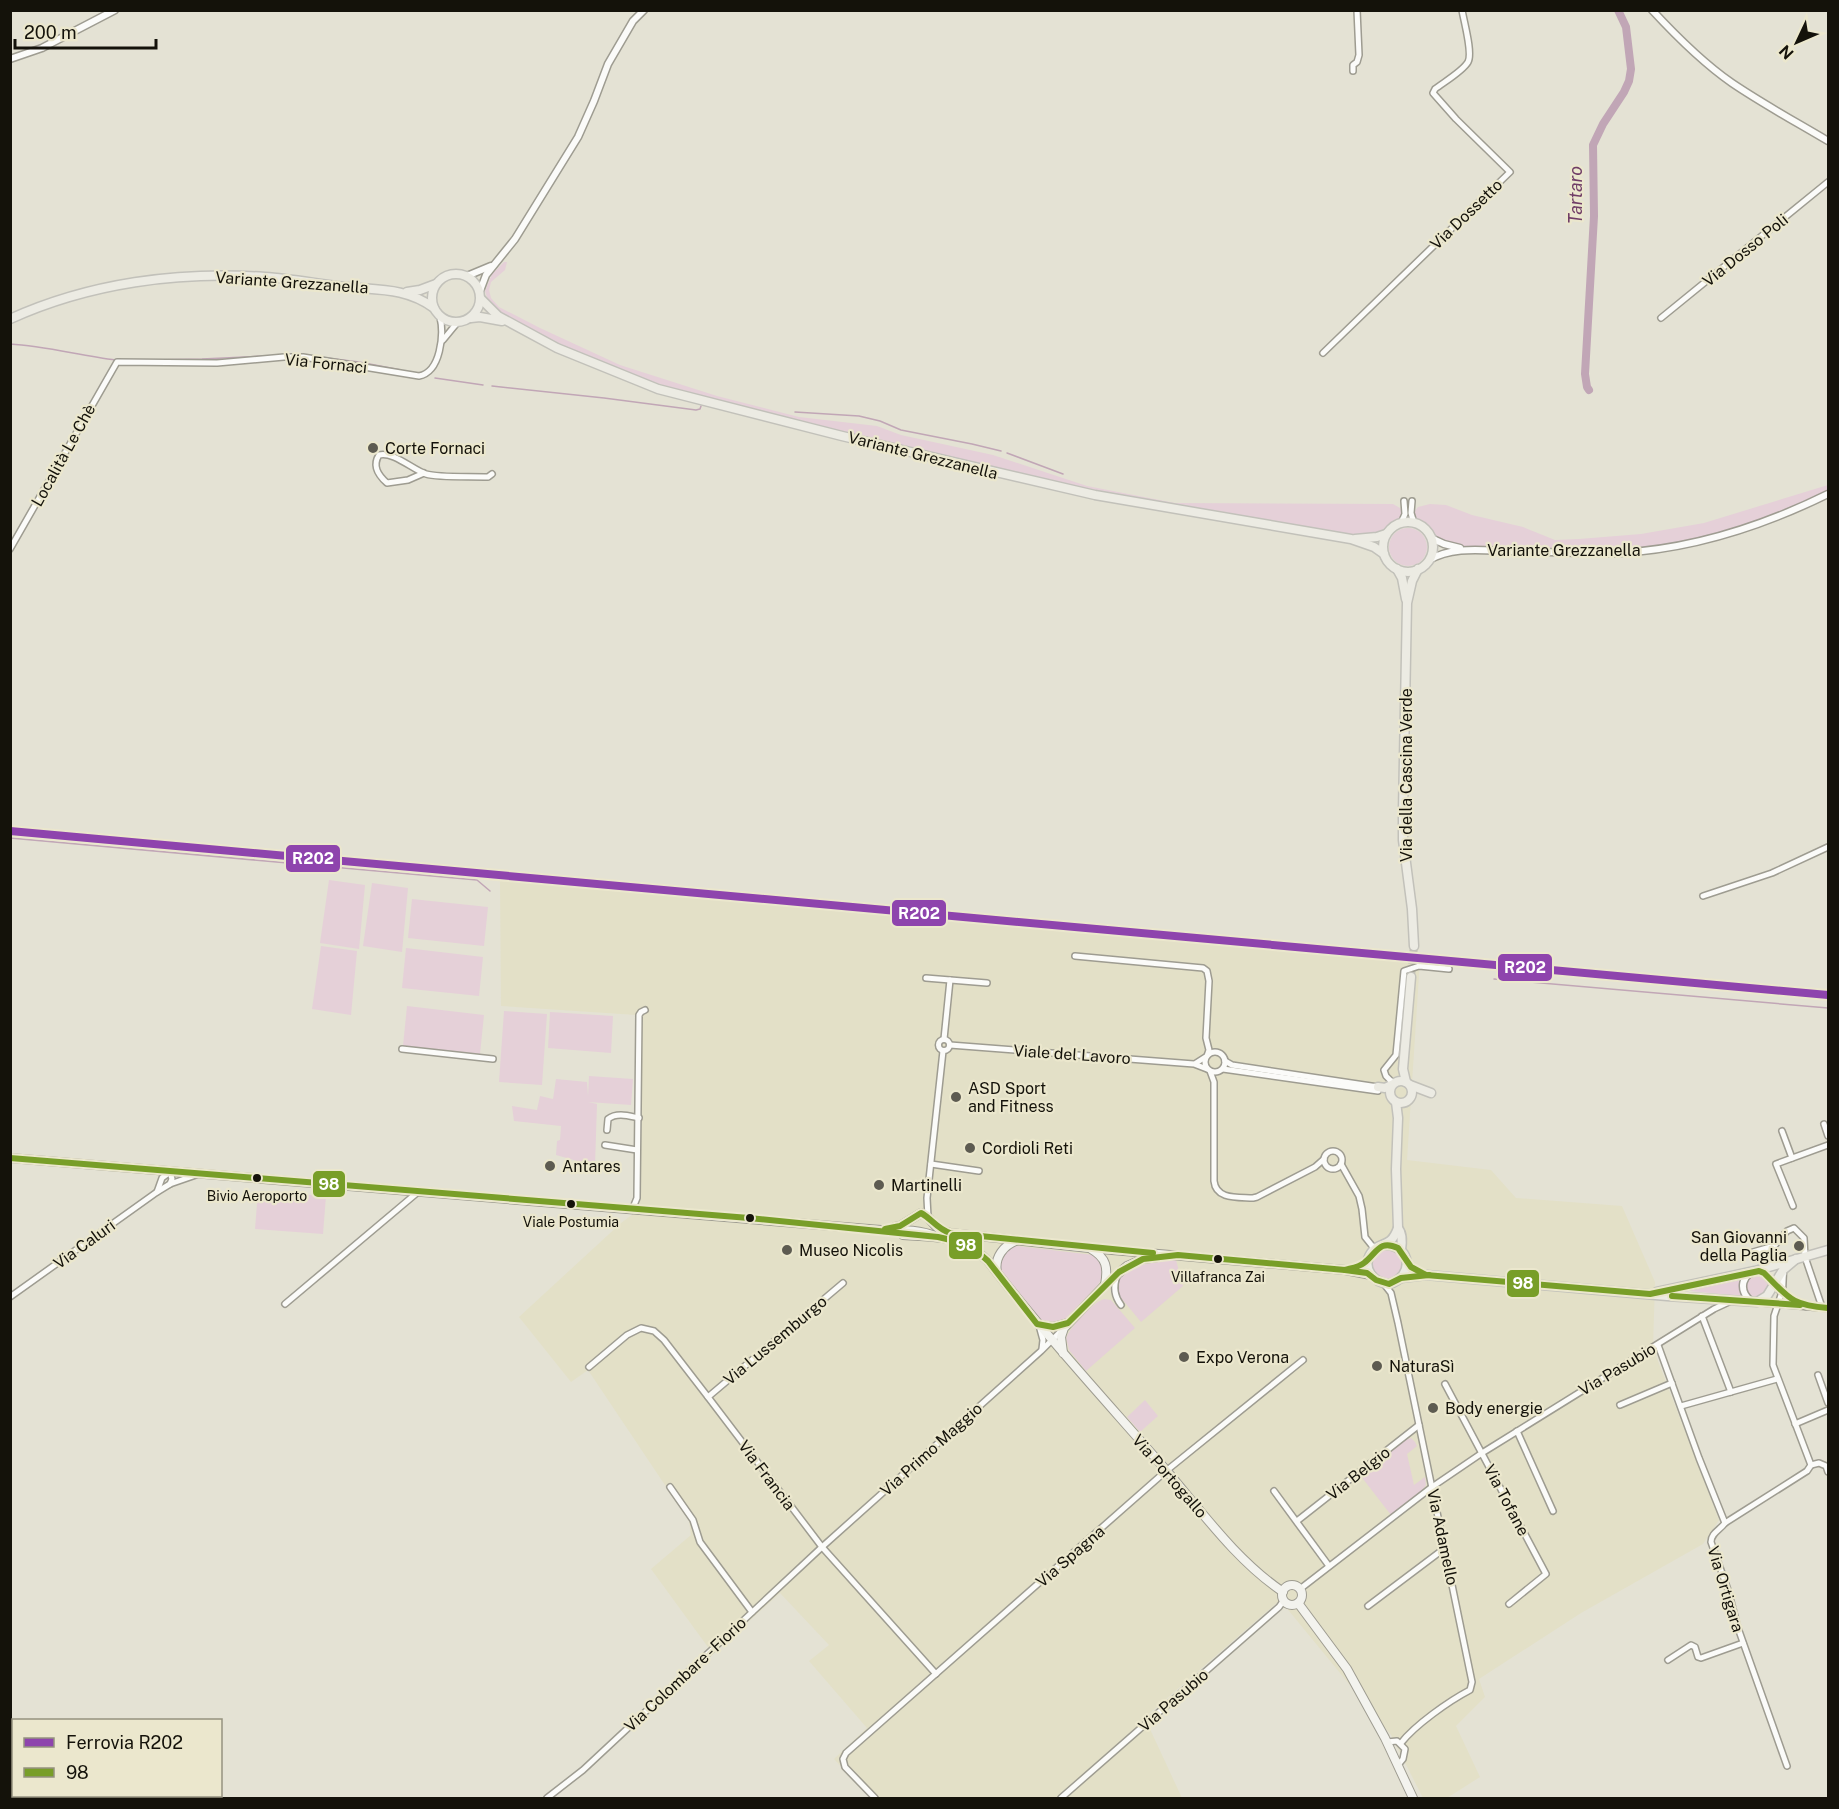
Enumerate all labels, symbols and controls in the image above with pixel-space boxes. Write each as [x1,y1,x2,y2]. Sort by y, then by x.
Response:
scale bar [15,12,156,50]
north arrow [1767,12,1827,72]
text: 200 m [24,22,77,43]
text: N [1775,41,1798,63]
water label: Tartaro [1565,166,1586,224]
street label: Via Dossetto [1426,175,1506,253]
street label: Via Dosso Poli [1699,210,1792,291]
street label: Variante Grezzanella [215,268,369,297]
street label: Via Fornaci [284,350,368,377]
street label: Località Le Chè [27,401,99,510]
street label: Variante Grezzanella [846,428,1000,483]
place label: Corte Fornaci [385,439,485,458]
marker: Corte Fornaci [366,441,380,455]
street label: Variante Grezzanella [1487,541,1641,560]
street label: Via della Cascina Verde [1397,688,1416,862]
line badge: R202 [285,844,341,873]
text: R202 [292,849,334,868]
line badge: R202 [891,899,947,927]
text: R202 [898,904,940,923]
line badge: R202 [1497,953,1553,982]
text: R202 [1504,958,1546,977]
street label: Viale del Lavoro [1013,1041,1131,1068]
place label: ASD Sport and Fitness [968,1079,1054,1116]
marker: ASD Sport and Fitness [949,1090,963,1104]
place label: Cordioli Reti [982,1139,1073,1158]
marker: Cordioli Reti [963,1141,977,1155]
place label: Antares [562,1157,621,1176]
marker: Antares [543,1159,557,1173]
line badge: 98 [312,1170,346,1198]
marker: Bivio Aeroporto [251,1172,263,1184]
text: 98 [318,1175,340,1194]
place label: Martinelli [891,1176,962,1195]
marker: Martinelli [872,1178,886,1192]
place label: Bivio Aeroporto [207,1188,307,1204]
marker: Viale Postumia [565,1198,577,1210]
unlabelled marker [744,1212,756,1224]
place label: Viale Postumia [523,1214,619,1230]
street label: Via Caluri [50,1216,119,1273]
place label: San Giovanni della Paglia [1691,1228,1787,1265]
line badge: 98 [948,1231,983,1260]
text: 98 [955,1236,977,1255]
marker: San Giovanni della Paglia [1792,1239,1806,1253]
place label: Museo Nicolis [799,1241,903,1260]
marker: Museo Nicolis [780,1243,794,1257]
marker: Villafranca Zai [1212,1253,1224,1265]
place label: Villafranca Zai [1171,1269,1265,1285]
line badge: 98 [1506,1269,1540,1298]
text: 98 [1512,1274,1534,1293]
street label: Via Lussemburgo [720,1292,831,1389]
street label: Via Pasubio [1575,1339,1659,1400]
place label: Expo Verona [1196,1348,1289,1367]
marker: Expo Verona [1177,1350,1191,1364]
place label: NaturaSì [1389,1357,1454,1376]
marker: NaturaSì [1370,1359,1384,1373]
street label: Via Primo Maggio [877,1399,986,1500]
place label: Body energie [1445,1399,1543,1418]
marker: Body energie [1426,1401,1440,1415]
street label: Via Portogallo [1128,1431,1211,1522]
street label: Via Francia [734,1437,799,1514]
street label: Via Belgio [1323,1443,1394,1504]
street label: Via Tofane [1480,1461,1533,1539]
street label: Via Adamello [1423,1487,1462,1587]
street label: Via Spagna [1032,1521,1108,1591]
street label: Via Ortigara [1703,1544,1748,1634]
street label: Via Colombare - Fiorio [621,1613,750,1736]
street label: Via Pasubio [1135,1665,1212,1736]
legend [12,1719,222,1797]
text: Ferrovia R202 [66,1732,183,1753]
text: 98 [66,1762,89,1783]

